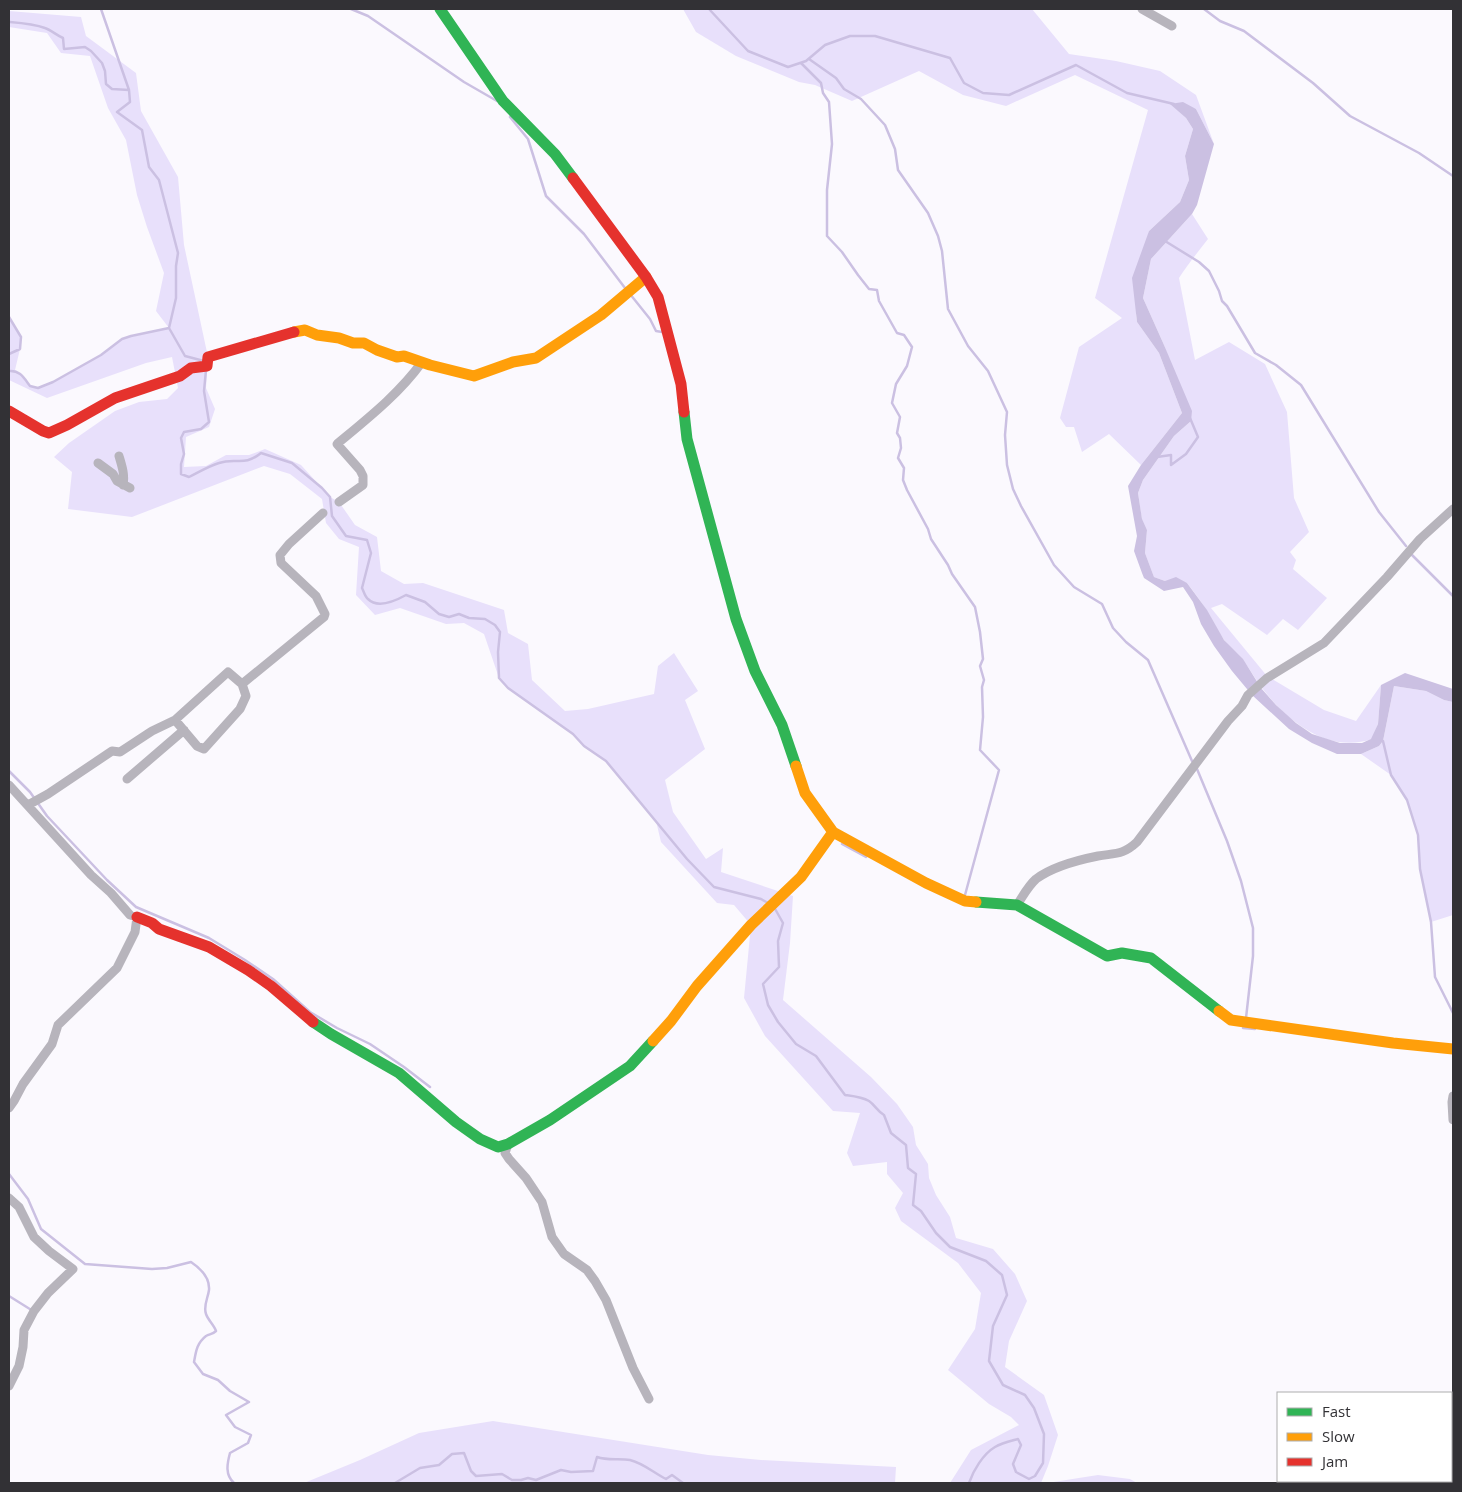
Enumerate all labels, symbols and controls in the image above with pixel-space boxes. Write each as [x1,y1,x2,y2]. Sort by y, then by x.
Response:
legend [1277,1392,1452,1482]
text: Fast [1322,1401,1351,1421]
text: Slow [1322,1426,1355,1446]
text: Jam [1320,1451,1348,1471]

